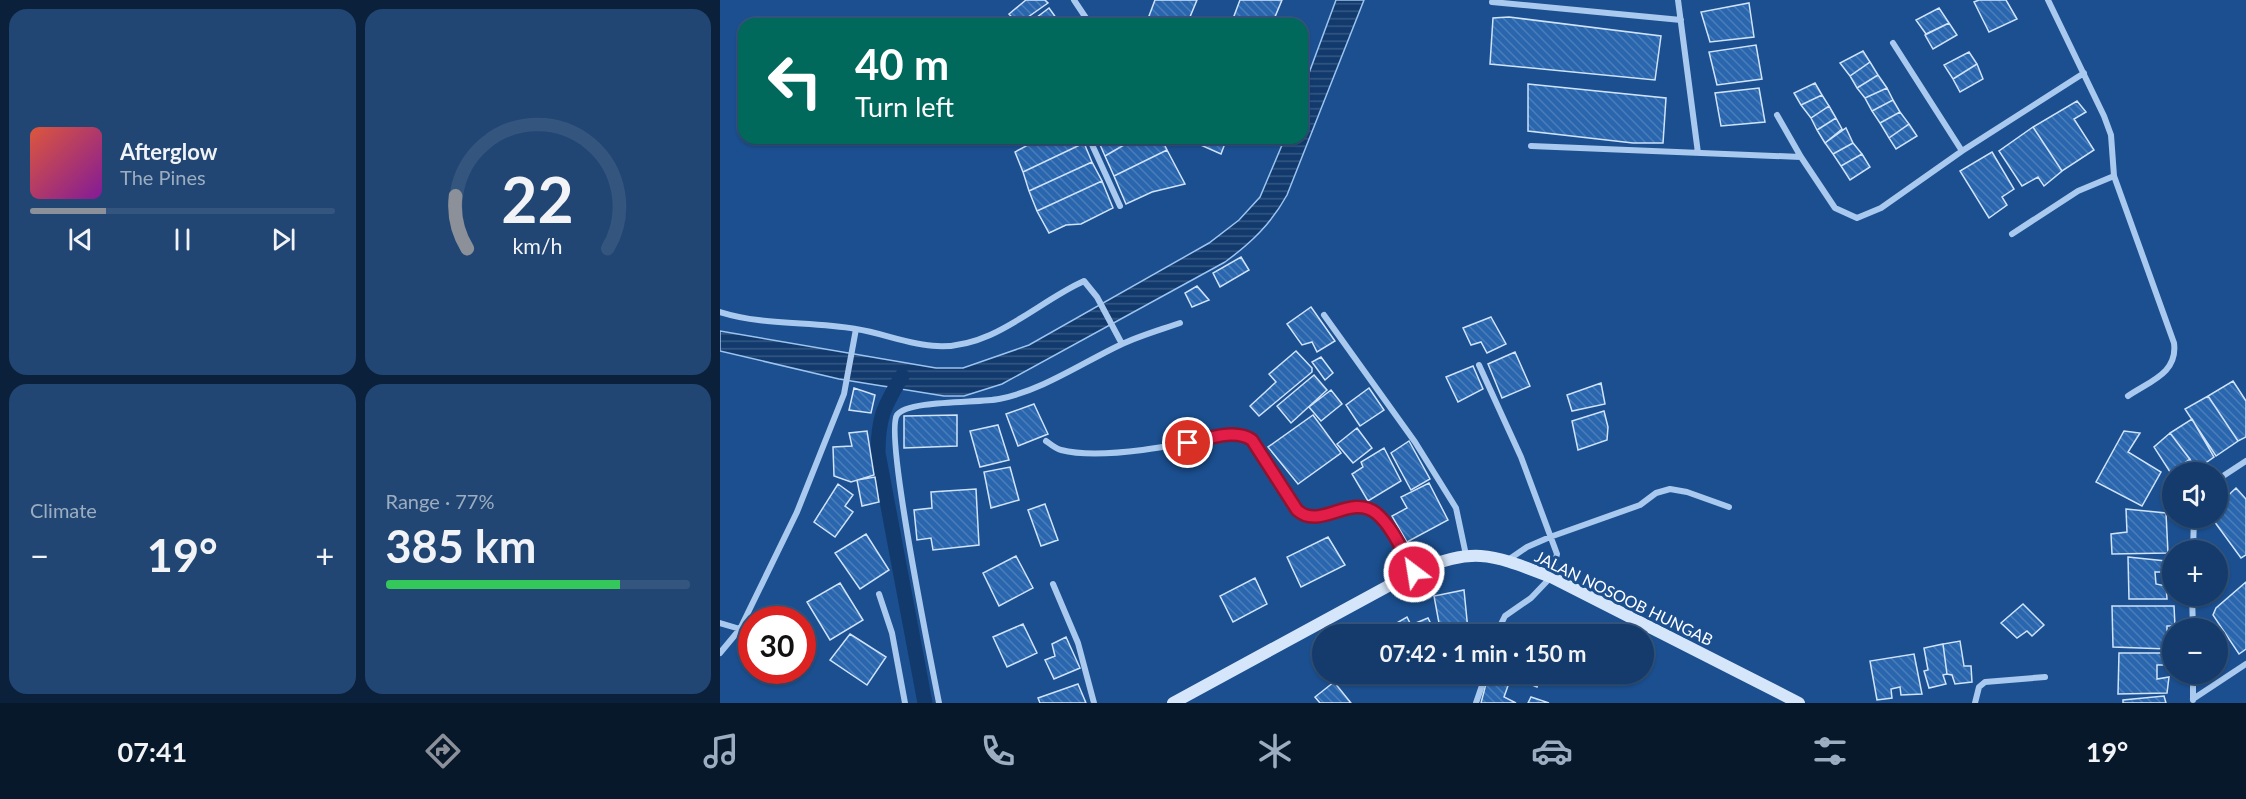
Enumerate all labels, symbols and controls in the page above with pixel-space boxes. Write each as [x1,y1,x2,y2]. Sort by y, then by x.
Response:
text: 40 m [855,39,949,89]
icon: left [756,42,834,120]
text: Turn left [855,90,954,123]
text: Afterglow [120,138,217,165]
text: 22 [502,161,574,236]
text: The Pines [120,165,206,189]
icon: previous [64,223,97,256]
icon: pause [166,223,199,256]
icon: next [267,223,300,256]
text: km/h [513,233,563,259]
pin [1162,417,1213,468]
icon: arrive [1171,426,1204,459]
map controls [2162,462,2228,684]
button: sound [2162,462,2228,528]
text: Range · 77% [386,489,494,513]
text: Climate [30,498,97,522]
text: 385 km [386,519,536,573]
text: 19° [147,528,218,582]
text: − [30,535,49,575]
text: + [315,535,335,575]
position arrow [1382,540,1446,604]
button: + [2162,540,2228,606]
street label: JALAN NOSOOB HUNGAB [1532,546,1716,649]
speed limit sign: 30 [738,606,816,684]
button: − [2162,618,2228,684]
text: 07:42 · 1 min · 150 m [1380,640,1586,667]
icon: directions [422,730,464,772]
icon: music [700,730,742,772]
icon: phone [977,730,1019,772]
icon: climate [1254,730,1296,772]
icon: car [1531,730,1573,772]
icon: filters [1809,730,1851,772]
text: 07:41 [118,735,187,768]
text: 19° [2086,735,2128,768]

